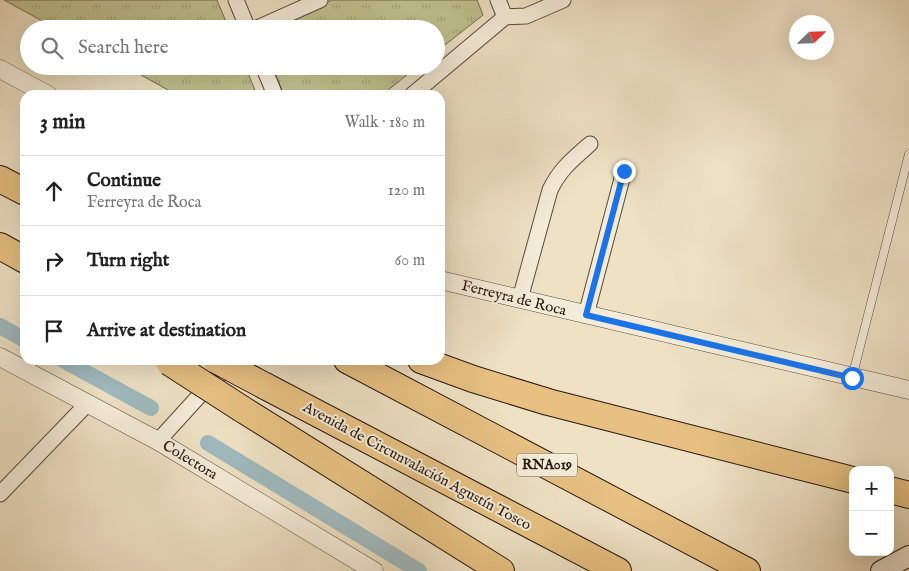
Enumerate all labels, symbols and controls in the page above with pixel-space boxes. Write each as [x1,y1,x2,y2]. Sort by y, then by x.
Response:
north arrow [789,15,834,60]
search box [20,20,445,75]
icon: search [38,34,66,62]
text: Search here [78,36,169,60]
text: 3 min [40,109,85,136]
text: Walk · 180 m [344,113,425,133]
route end [613,160,636,183]
text: Continue [87,169,161,193]
icon: ahead [40,177,68,205]
text: 120 m [388,181,425,201]
text: Ferreyra de Roca [87,193,202,213]
icon: right [40,247,68,275]
text: Turn right [87,249,169,273]
text: 60 m [395,251,425,271]
street label: Ferreyra de Roca [460,276,569,320]
icon: arrive [40,317,68,345]
text: Arrive at destination [87,319,246,343]
route start [841,367,864,390]
street label: Avenida de Circunvalación Agustín Tosco [299,397,534,534]
street label: Colectora [159,436,222,484]
road number: RNA019 [517,454,577,476]
map controls [849,466,894,556]
button: + [849,466,894,511]
button: − [849,511,894,556]

